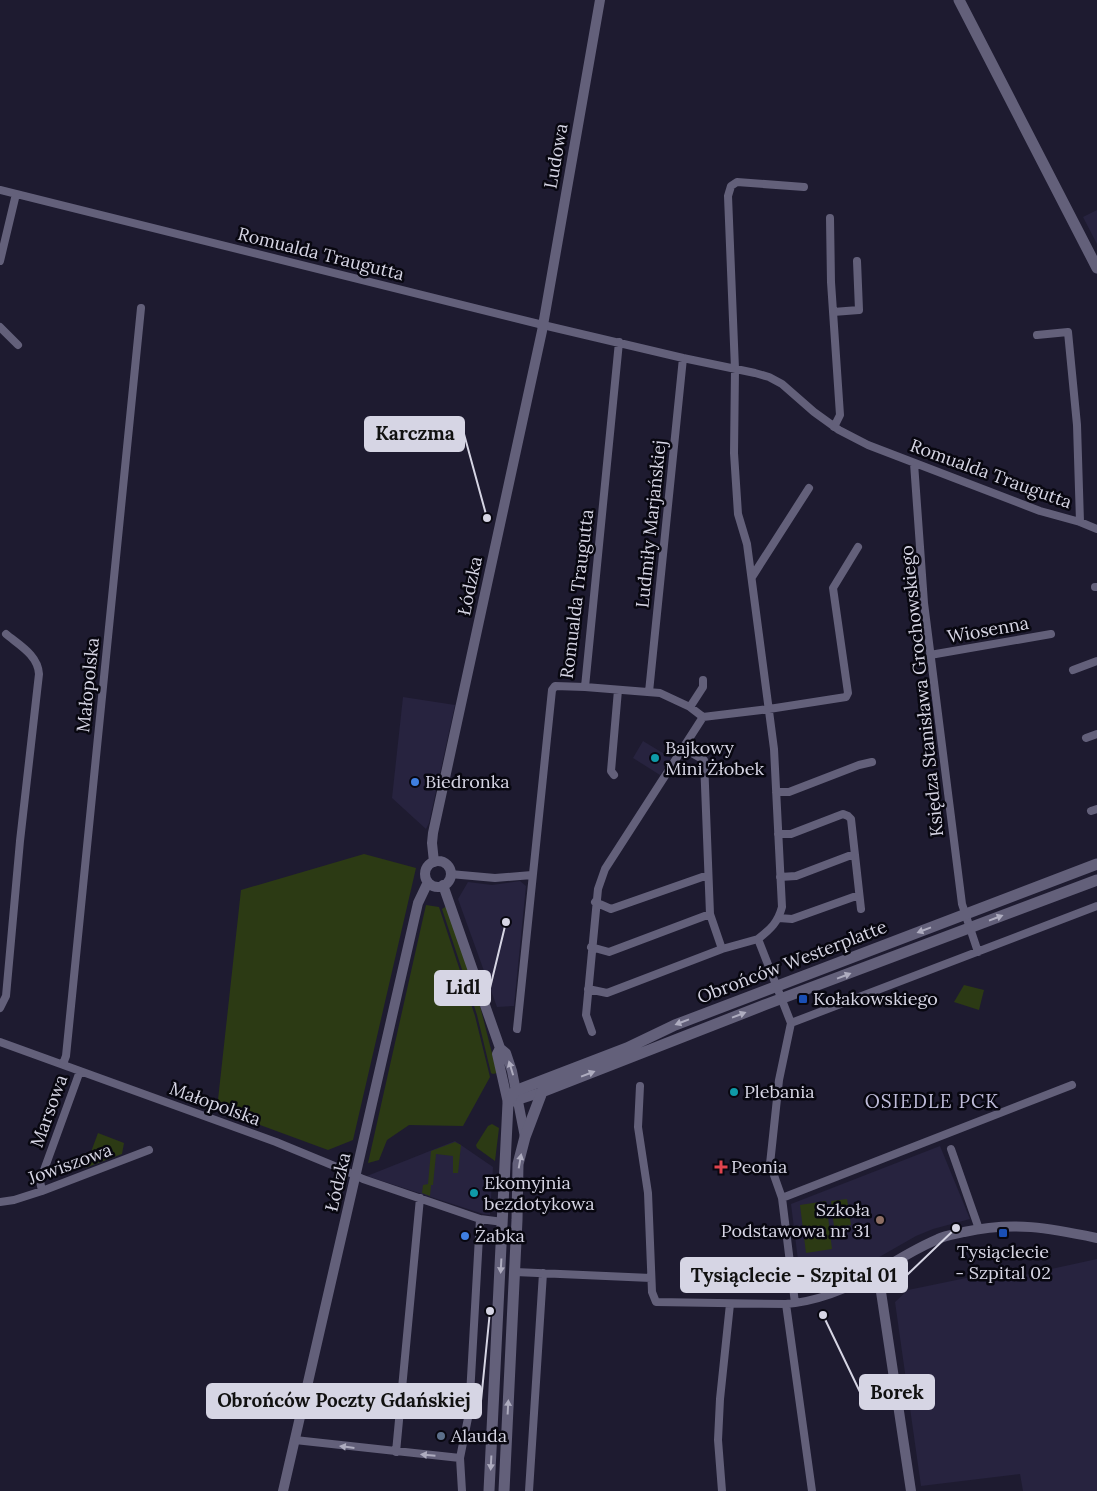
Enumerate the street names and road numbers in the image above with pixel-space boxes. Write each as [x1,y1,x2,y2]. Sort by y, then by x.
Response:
street label: Ludowa [538,122,573,190]
street label: Romualda Traugutta [236,222,407,285]
street label: Romualda Traugutta [907,434,1075,513]
street label: Ludmiły Marjańskiej [630,439,671,609]
street label: Romualda Traugutta [555,508,598,680]
street label: Księdza Stanisława Grochowskiego [895,544,948,838]
street label: Łódzka [452,554,487,618]
street label: Wiosenna [945,611,1030,648]
street label: Małopolska [71,636,104,734]
street label: Obrońców Westerplatte [694,915,890,1008]
street label: Marsowa [25,1071,72,1150]
street label: Małopolska [166,1076,264,1131]
street label: Jowiszowa [24,1138,115,1190]
street label: Łódzka [320,1150,355,1214]

